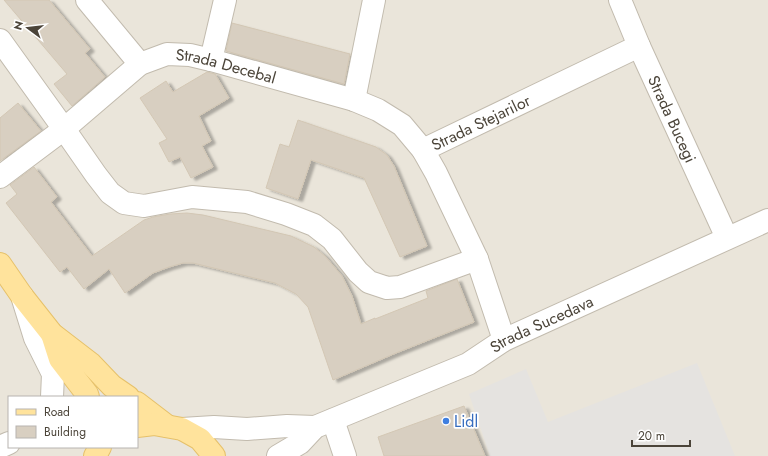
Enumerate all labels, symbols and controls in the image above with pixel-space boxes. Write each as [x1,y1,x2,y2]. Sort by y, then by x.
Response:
north arrow [8,8,48,48]
text: N [9,19,27,32]
street label: Strada Decebal [175,43,279,90]
street label: Strada Bucegi [642,72,702,167]
street label: Strada Stejarilor [427,89,535,156]
street label: Strada Sucedava [485,290,597,358]
legend [8,396,138,448]
text: Road [44,403,70,421]
place label: Lidl [454,410,478,433]
marker: Lidl [441,416,451,426]
scale bar [632,422,690,448]
text: Building [44,423,86,441]
text: 20 m [638,427,665,445]

